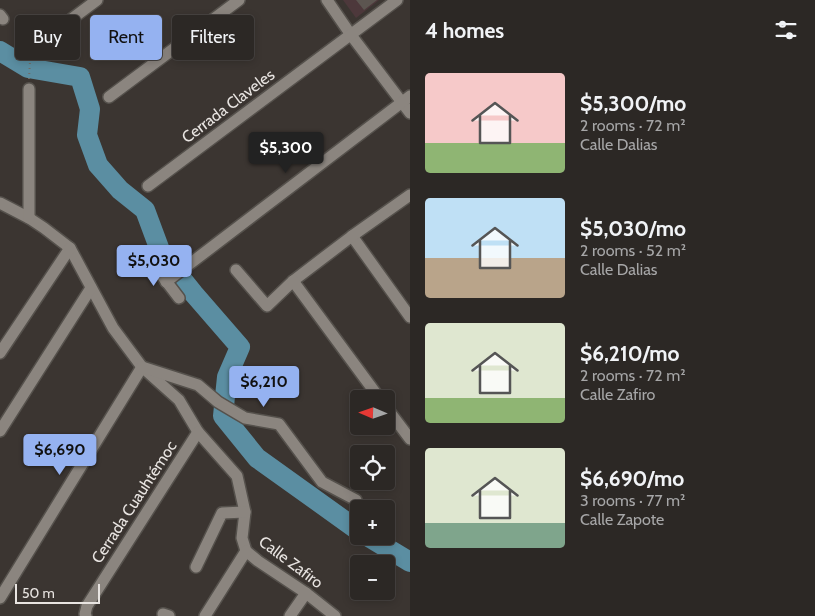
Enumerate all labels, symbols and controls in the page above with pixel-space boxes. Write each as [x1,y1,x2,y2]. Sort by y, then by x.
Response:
chip: Buy [15,15,80,60]
chip: Rent [90,15,162,60]
chip: Filters [172,15,254,60]
icon: filters [772,16,800,44]
text: 4 homes [425,18,504,43]
street label: Cerrada Claveles [178,65,278,147]
text: $5,300/mo [580,91,686,116]
icon: home [465,93,525,153]
text: 2 rooms · 72 m² [580,116,685,135]
pin: $5,300 [245,132,327,174]
text: Calle Dalias [580,135,657,154]
text: $5,300 [260,138,312,157]
text: $5,030/mo [580,216,686,241]
icon: home [465,218,525,278]
text: 2 rooms · 52 m² [580,241,686,260]
pin: $5,030 [113,244,195,287]
text: $5,030 [128,251,180,270]
text: Calle Dalias [580,260,657,279]
text: $6,210/mo [580,341,679,366]
icon: home [465,343,525,403]
pin: $6,210 [223,366,305,408]
text: 2 rooms · 72 m² [580,366,685,385]
text: $6,210 [240,372,288,391]
text: Calle Zafiro [580,385,655,404]
north arrow [350,390,395,435]
map controls [350,390,395,600]
pin: $6,690 [19,434,101,476]
street label: Cerrada Cuauhtémoc [87,437,181,567]
text: $6,690 [34,440,86,459]
button: locate [350,445,395,490]
text: $6,690/mo [580,466,684,491]
icon: home [465,468,525,528]
text: 3 rooms · 77 m² [580,491,685,510]
button: + [350,500,395,545]
text: Calle Zapote [580,510,664,529]
street label: Calle Zafiro [255,532,327,592]
button: − [350,555,395,600]
scale bar [15,581,100,604]
text: 50 m [22,584,55,602]

